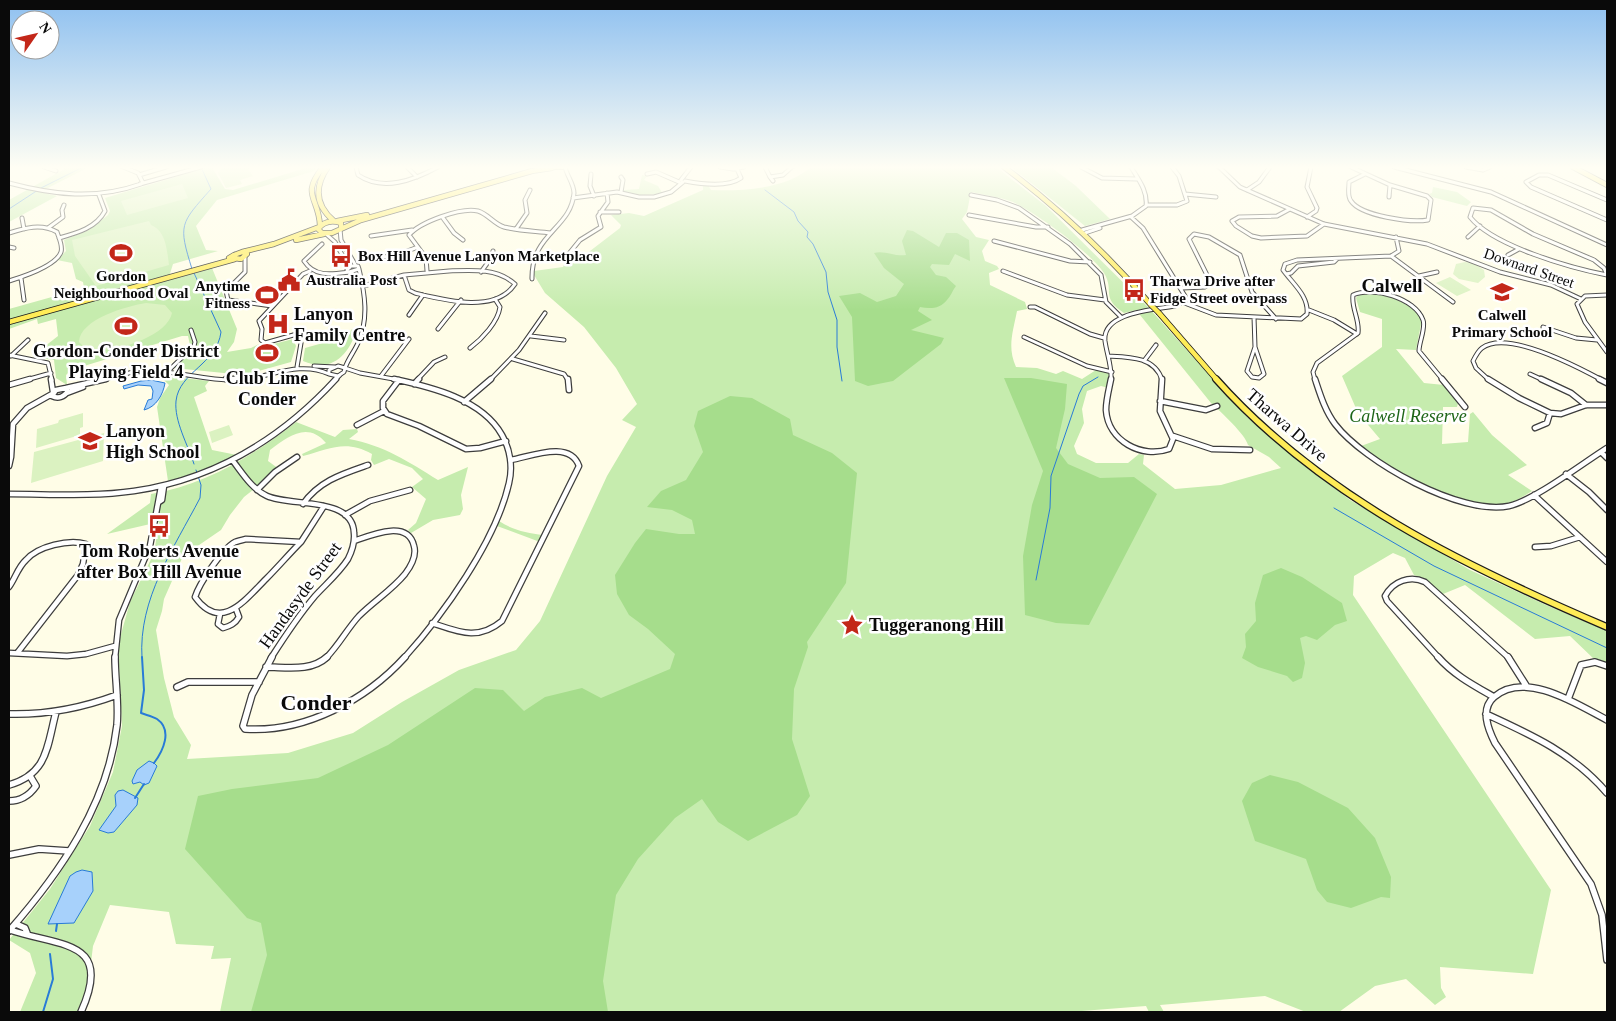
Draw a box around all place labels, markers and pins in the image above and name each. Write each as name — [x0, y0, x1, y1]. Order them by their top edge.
sports icon: Gordon Neighbourhood Oval — [108, 240, 134, 266]
bus stop icon: Box Hill Avenue Lanyon Marketplace — [328, 243, 354, 269]
place label: Box Hill Avenue Lanyon Marketplace — [358, 248, 600, 264]
public building icon: Australia Post — [276, 267, 302, 293]
place label: Gordon Neighbourhood Oval — [54, 268, 188, 301]
place label: Australia Post — [306, 272, 397, 288]
place label: Tharwa Drive after Fidge Street overpass — [1150, 273, 1287, 306]
bus stop icon: Tharwa Drive after Fidge Street overpass — [1121, 277, 1147, 303]
place label: Anytime Fitness — [195, 278, 250, 311]
school or university icon: Calwell Primary School — [1489, 279, 1515, 305]
sports icon: Anytime Fitness — [254, 282, 280, 308]
place label: Lanyon Family Centre — [294, 304, 405, 345]
place label: Calwell Primary School — [1452, 307, 1552, 340]
hospital icon: Lanyon Family Centre — [265, 311, 291, 337]
sports icon: Gordon-Conder District Playing Field 4 — [113, 313, 139, 339]
sports icon: Club Lime Conder — [254, 340, 280, 366]
place label: Gordon-Conder District Playing Field 4 — [33, 341, 219, 382]
place label: Club Lime Conder — [226, 368, 308, 409]
place label: Lanyon High School — [106, 421, 200, 462]
school or university icon: Lanyon High School — [77, 428, 103, 454]
bus stop icon: Tom Roberts Avenue after Box Hill Avenue — [146, 513, 172, 539]
place label: Tom Roberts Avenue after Box Hill Avenue — [77, 541, 241, 582]
place icon: Tuggeranong Hill — [839, 612, 865, 638]
place label: Tuggeranong Hill — [869, 615, 1004, 635]

